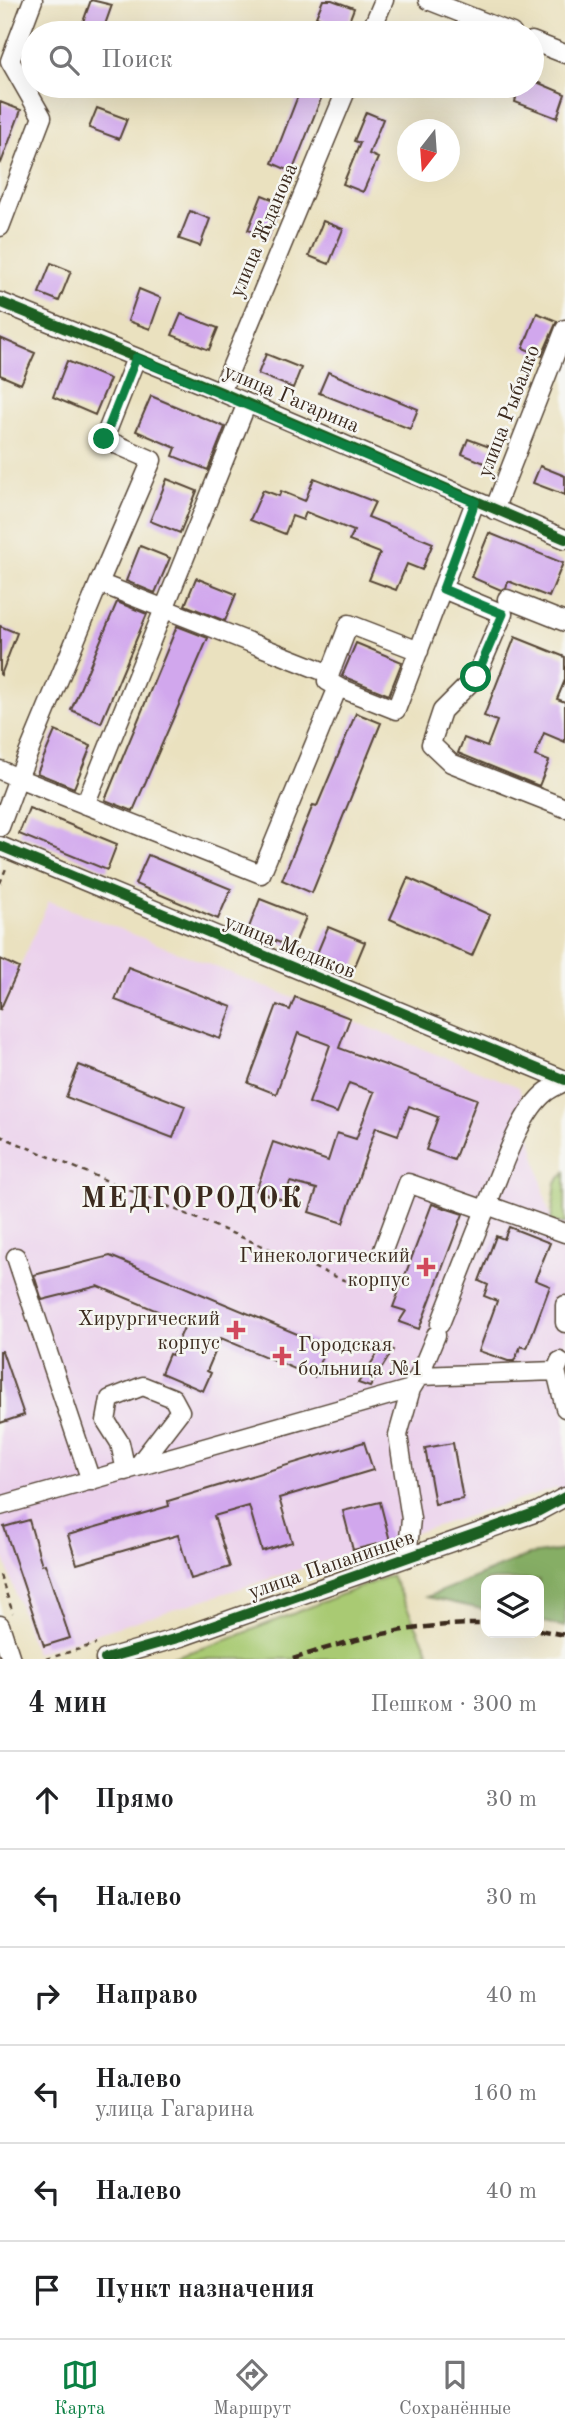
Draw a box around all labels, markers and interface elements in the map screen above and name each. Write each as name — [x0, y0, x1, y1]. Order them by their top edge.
search box — [21, 21, 544, 98]
icon: search — [45, 41, 83, 79]
text: Поиск — [101, 47, 173, 73]
north arrow — [397, 119, 460, 182]
street label: улица Жданова — [227, 160, 302, 301]
street label: улица Рыбалко — [474, 342, 544, 481]
street label: улица Гагарина — [220, 361, 362, 437]
route end — [88, 423, 119, 454]
route start — [460, 661, 491, 692]
street label: улица Медиков — [221, 912, 358, 983]
district label: МЕДГОРОДОК — [81, 1185, 303, 1214]
place label: Гинекологический корпус — [239, 1246, 410, 1291]
marker: Гинекологический корпус — [416, 1257, 436, 1277]
place label: Хирургический корпус — [78, 1309, 220, 1354]
marker: Хирургический корпус — [226, 1320, 246, 1340]
place label: Городская больница №1 — [298, 1335, 423, 1380]
marker: Городская больница №1 — [272, 1346, 292, 1366]
street label: улица Папанинцев — [246, 1527, 417, 1604]
map controls — [481, 1575, 544, 1638]
button: layers — [481, 1575, 544, 1638]
text: 4 мин — [28, 1689, 107, 1719]
text: Пешком · 300 m — [371, 1693, 537, 1716]
icon: ahead — [28, 1781, 66, 1819]
text: Прямо — [95, 1787, 174, 1813]
text: 30 m — [486, 1788, 537, 1811]
icon: left — [28, 1879, 66, 1917]
text: Налево — [95, 1885, 182, 1911]
text: 30 m — [486, 1886, 537, 1909]
icon: right — [28, 1977, 66, 2015]
text: Направо — [95, 1983, 198, 2009]
text: 40 m — [486, 1984, 537, 2007]
text: Налево — [95, 2067, 182, 2093]
icon: left — [28, 2075, 66, 2113]
text: 160 m — [472, 2082, 537, 2105]
text: улица Гагарина — [95, 2098, 254, 2121]
icon: left — [28, 2173, 66, 2211]
text: Налево — [95, 2179, 182, 2205]
text: 40 m — [486, 2180, 537, 2203]
icon: arrive — [28, 2271, 66, 2309]
text: Пункт назначения — [95, 2277, 314, 2303]
tab: Карта — [54, 2356, 105, 2421]
tab: Маршрут — [213, 2356, 291, 2421]
tab: Сохранённые — [399, 2356, 511, 2421]

